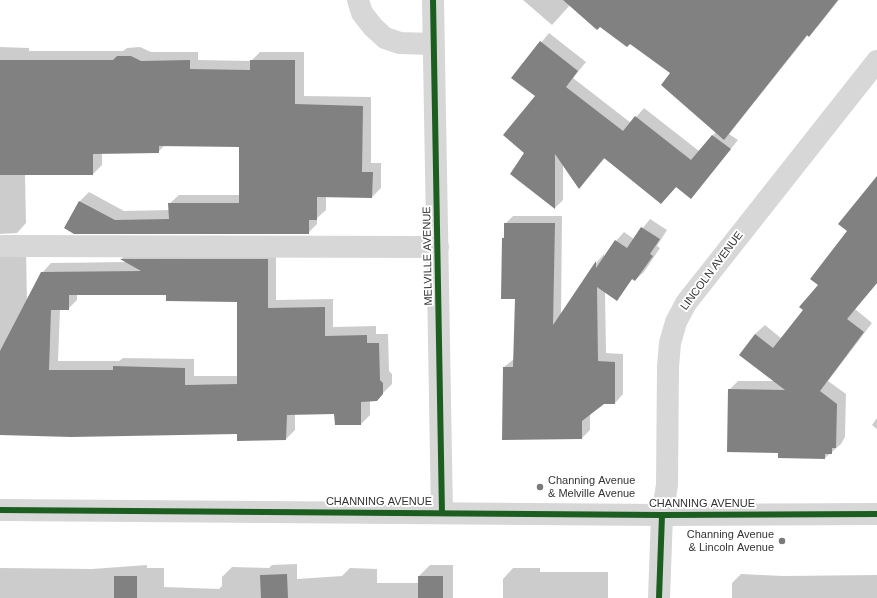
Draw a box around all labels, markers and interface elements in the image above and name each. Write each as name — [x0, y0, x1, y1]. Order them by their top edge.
street label: MELVILLE AVENUE — [421, 206, 435, 306]
street label: LINCOLN AVENUE — [678, 229, 746, 313]
place label: Channing Avenue & Melville Avenue — [548, 474, 635, 500]
marker: Channing Avenue & Melville Avenue — [535, 482, 545, 492]
street label: CHANNING AVENUE — [326, 495, 432, 509]
street label: CHANNING AVENUE — [649, 497, 755, 511]
place label: Channing Avenue & Lincoln Avenue — [687, 528, 774, 554]
marker: Channing Avenue & Lincoln Avenue — [777, 536, 787, 546]

